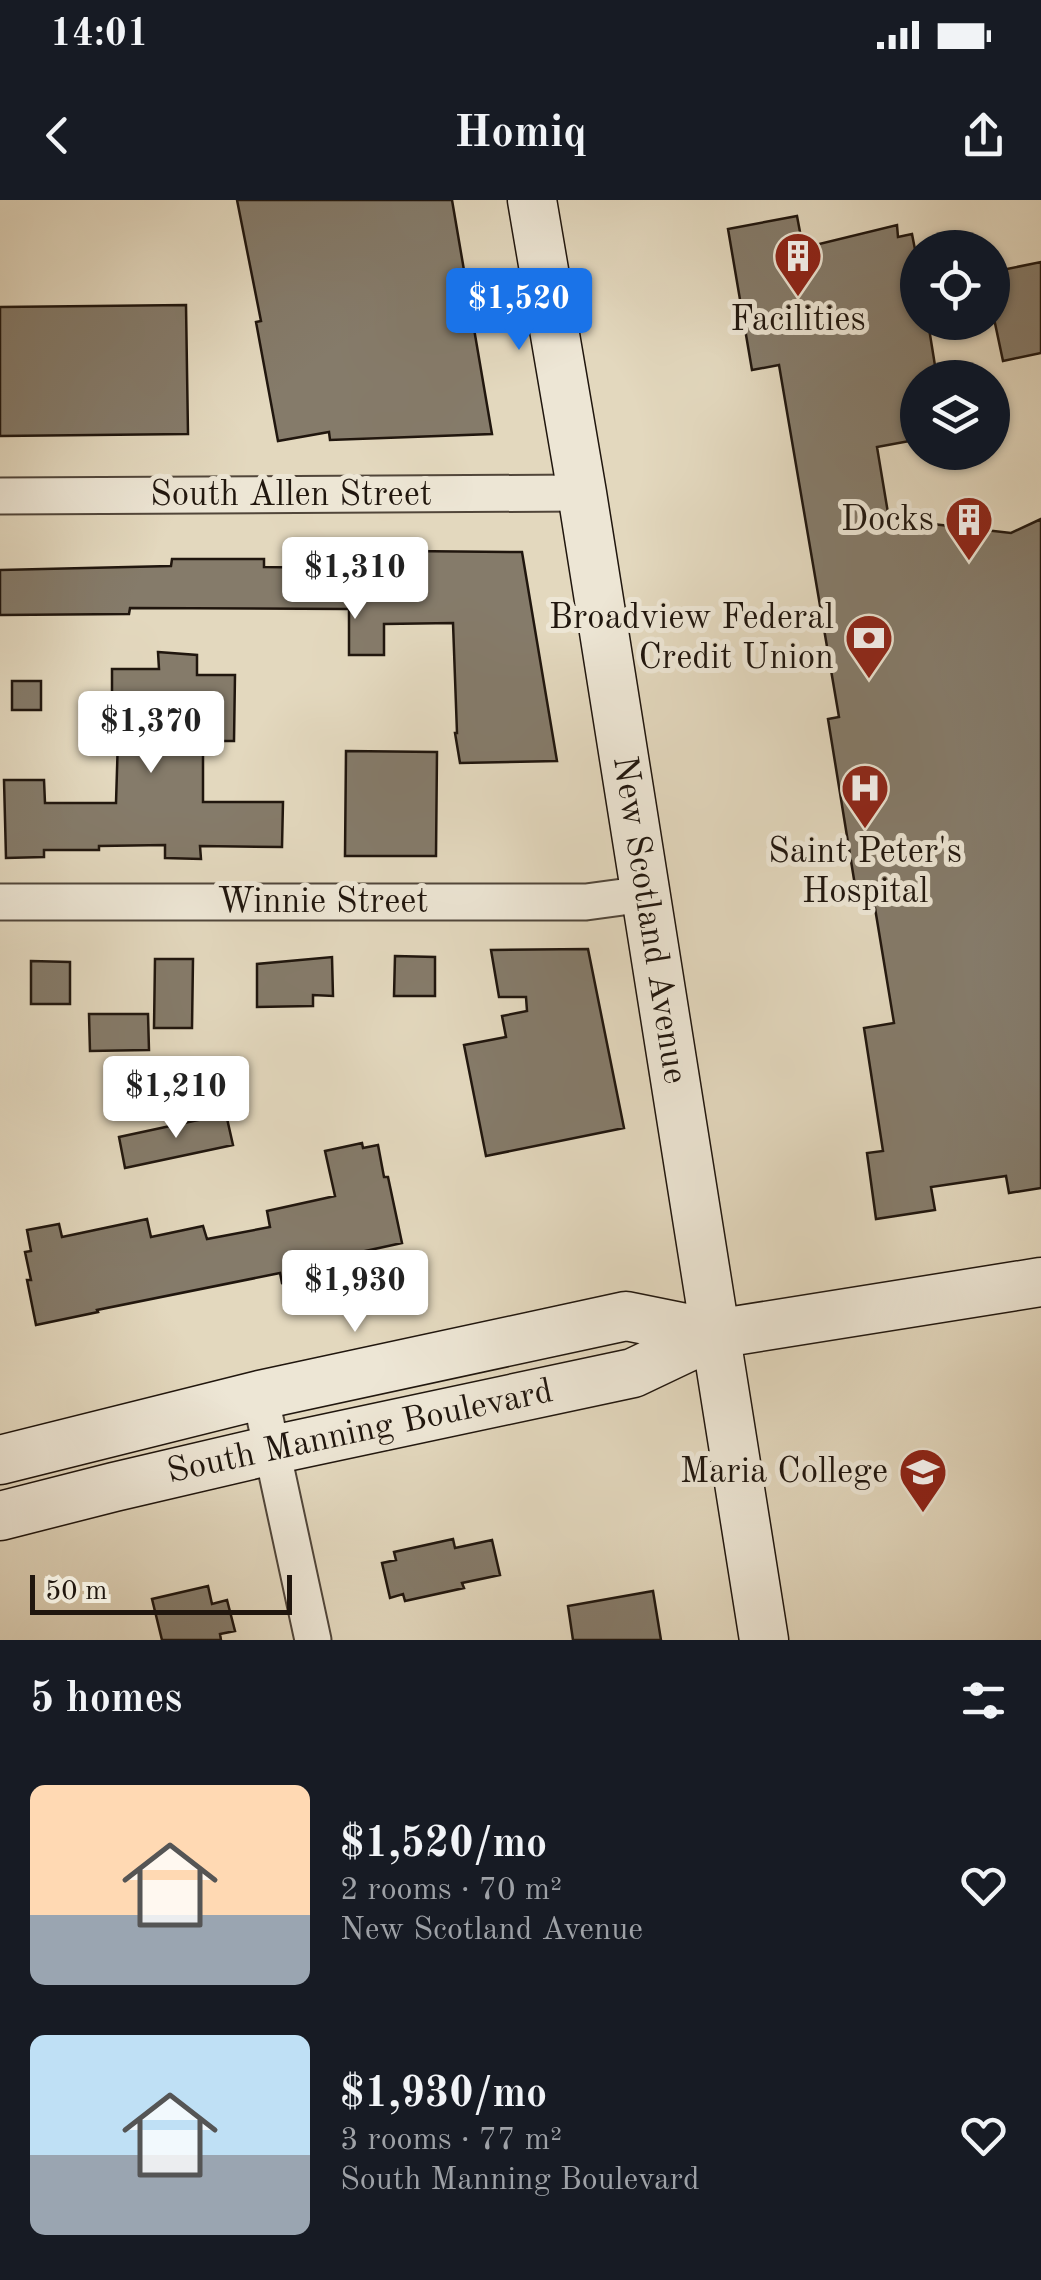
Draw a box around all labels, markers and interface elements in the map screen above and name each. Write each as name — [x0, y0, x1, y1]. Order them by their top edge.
text: 14:01 — [50, 16, 149, 54]
icon: back — [30, 108, 85, 163]
icon: share — [956, 108, 1011, 163]
text: Homiq — [454, 112, 587, 157]
building icon: Facilities — [772, 230, 824, 298]
map controls — [900, 230, 1010, 470]
button: locate — [900, 230, 1010, 340]
pin: $1,520 — [438, 268, 600, 353]
text: $1,520 — [468, 284, 570, 316]
place label: Facilities — [730, 303, 866, 338]
button: layers — [900, 360, 1010, 470]
street label: South Allen Street — [150, 478, 432, 513]
building icon: Docks — [943, 494, 995, 562]
place label: Docks — [841, 503, 934, 538]
pin: $1,310 — [274, 537, 436, 622]
text: $1,310 — [304, 553, 406, 585]
place label: Broadview Federal Credit Union — [549, 601, 834, 676]
bank icon: Broadview Federal Credit Union — [843, 612, 895, 680]
pin: $1,370 — [70, 691, 232, 776]
text: $1,370 — [100, 707, 202, 739]
street label: New Scotland Avenue — [606, 754, 692, 1086]
hospital icon: Saint Peter's Hospital — [839, 762, 891, 830]
place label: Saint Peter's Hospital — [768, 835, 962, 910]
street label: Winnie Street — [217, 885, 429, 920]
pin: $1,210 — [95, 1056, 257, 1141]
text: $1,210 — [125, 1072, 227, 1104]
pin: $1,930 — [274, 1250, 436, 1335]
text: $1,930 — [304, 1266, 406, 1298]
street label: South Manning Boulevard — [164, 1374, 556, 1490]
school or university icon: Maria College — [897, 1446, 949, 1514]
place label: Maria College — [680, 1455, 888, 1490]
scale bar — [30, 1570, 292, 1614]
text: 50 m — [45, 1578, 108, 1606]
icon: filters — [956, 1673, 1011, 1728]
text: 5 homes — [30, 1679, 182, 1721]
text: $1,520/mo — [340, 1824, 547, 1866]
icon: home — [110, 1825, 230, 1945]
icon: heart — [956, 1858, 1011, 1913]
text: 2 rooms · 70 m² — [340, 1875, 562, 1907]
text: New Scotland Avenue — [340, 1915, 643, 1947]
text: $1,930/mo — [340, 2074, 547, 2116]
icon: home — [110, 2075, 230, 2195]
icon: heart — [956, 2108, 1011, 2163]
text: 3 rooms · 77 m² — [340, 2125, 562, 2157]
text: South Manning Boulevard — [340, 2165, 700, 2197]

